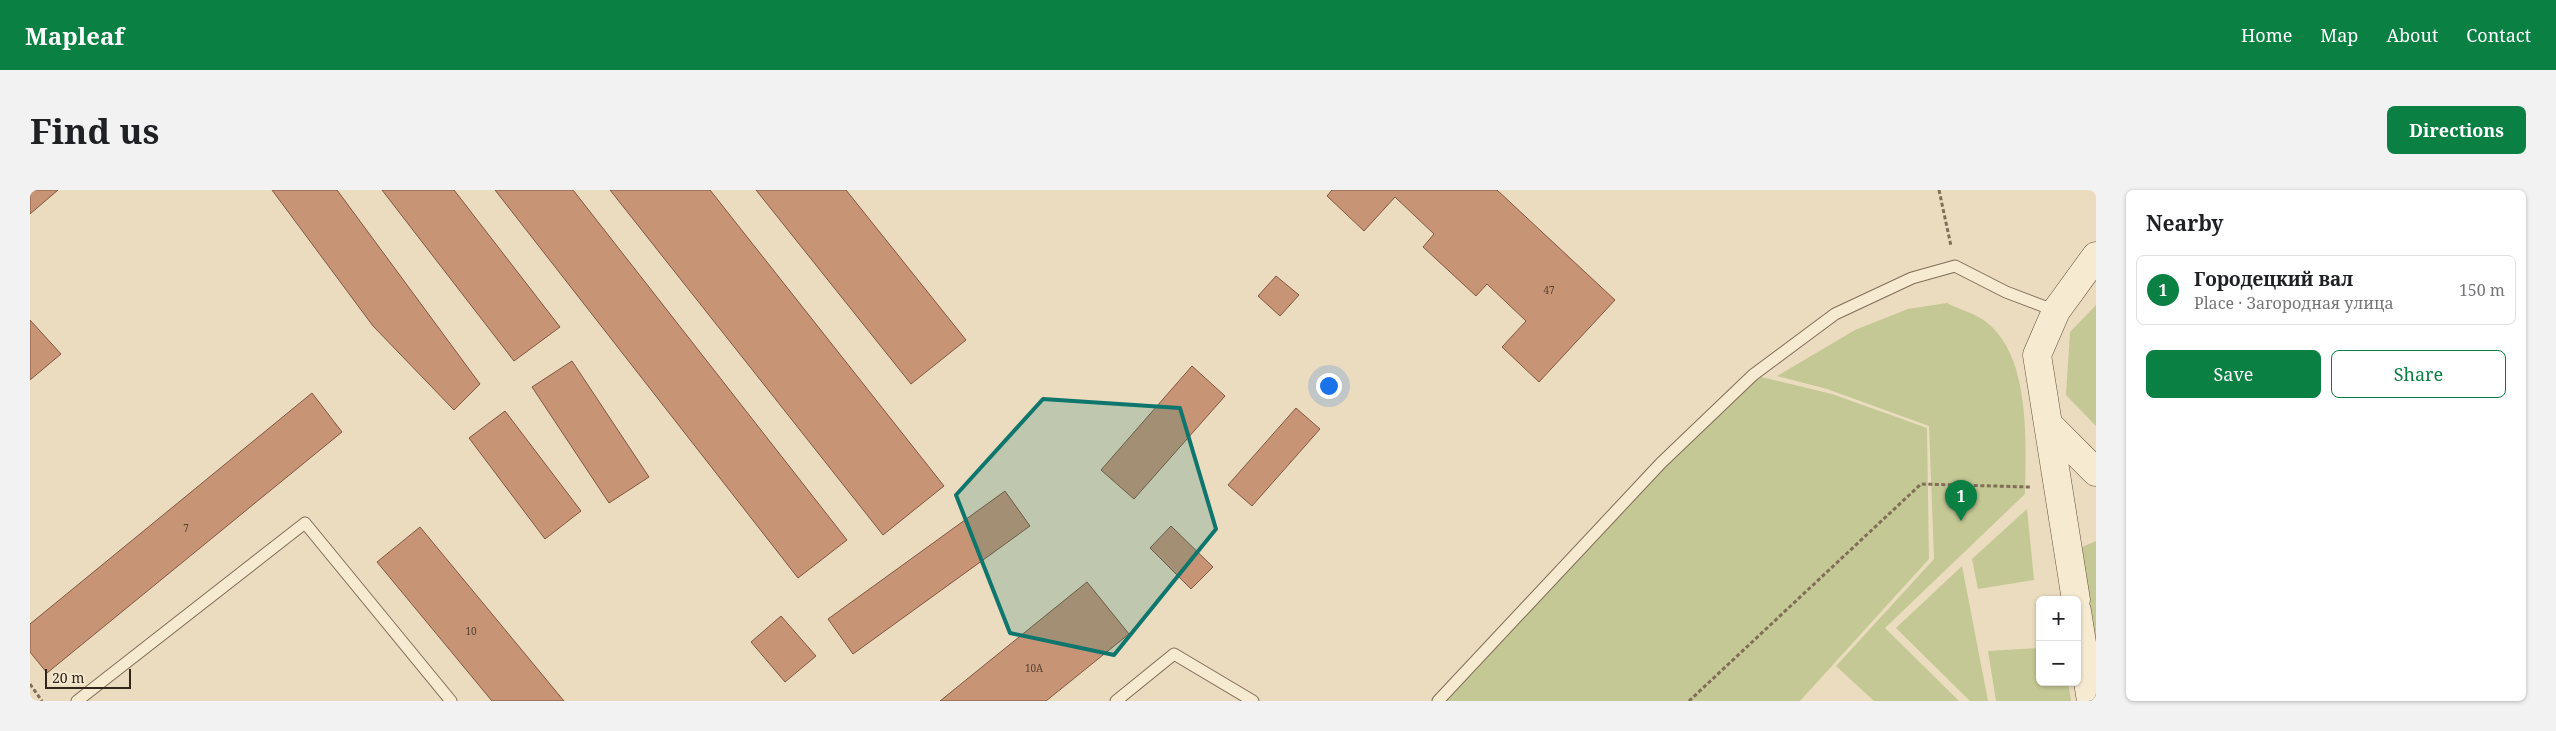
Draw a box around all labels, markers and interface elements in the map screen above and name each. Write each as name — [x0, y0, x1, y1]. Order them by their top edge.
text: Mapleaf — [25, 19, 124, 52]
text: Home — [2241, 23, 2292, 47]
text: Map — [2320, 23, 2358, 47]
text: About — [2386, 23, 2438, 47]
text: Contact — [2466, 23, 2531, 47]
button: Directions — [2387, 106, 2526, 154]
text: Find us — [30, 107, 159, 154]
text: Nearby — [2146, 209, 2224, 237]
text: Городецкий вал — [2194, 266, 2353, 292]
text: 1 — [2158, 279, 2168, 301]
text: 150 m — [2459, 279, 2505, 301]
house number: 47 — [1543, 283, 1555, 297]
text: Place · Загородная улица — [2194, 292, 2394, 314]
button: Save — [2146, 350, 2321, 398]
button: Share — [2331, 350, 2506, 398]
your location — [1316, 373, 1342, 399]
pin: 1 — [1945, 480, 1977, 521]
house number: 7 — [183, 521, 189, 535]
map controls — [2036, 596, 2081, 686]
button: + — [2036, 596, 2081, 641]
house number: 10 — [465, 624, 477, 638]
button: − — [2036, 641, 2081, 686]
house number: 10А — [1025, 661, 1044, 675]
scale bar — [45, 666, 131, 689]
text: 20 m — [52, 668, 85, 687]

